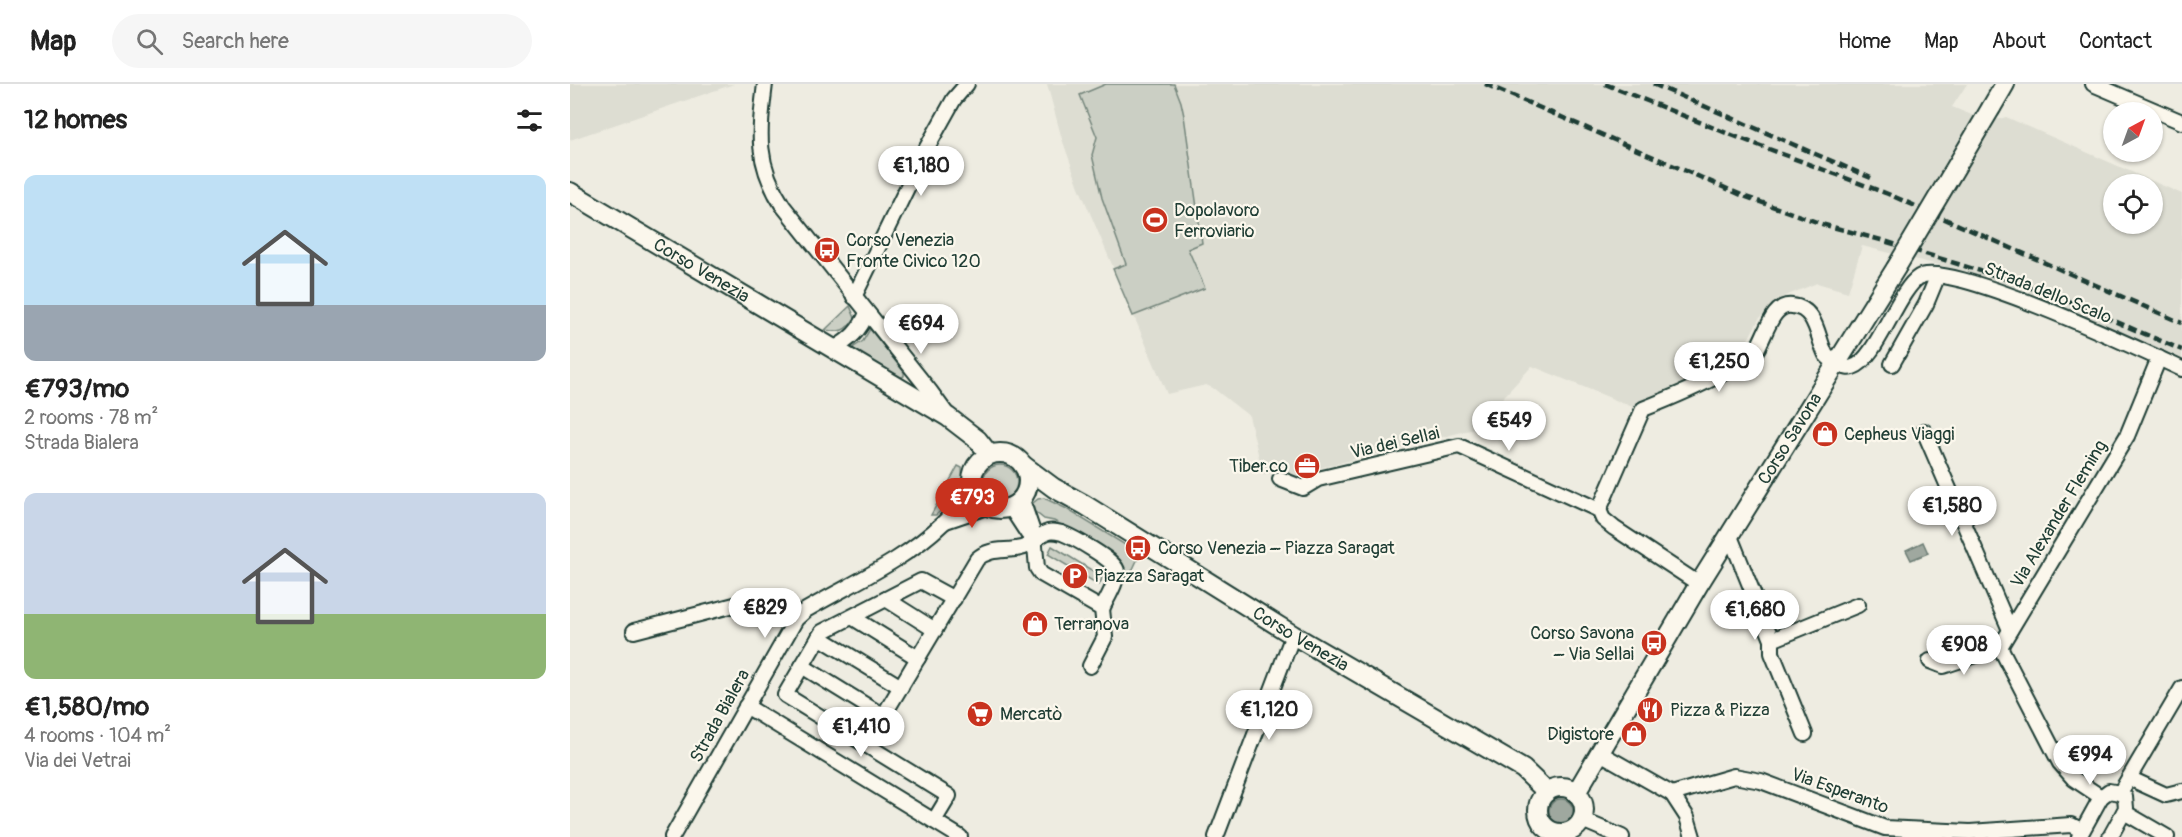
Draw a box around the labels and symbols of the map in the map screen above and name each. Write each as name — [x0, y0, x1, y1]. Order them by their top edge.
north arrow — [2103, 102, 2163, 162]
pin: €1,180 — [872, 146, 970, 197]
place label: Dopolavoro Ferroviario — [1174, 199, 1260, 243]
sports icon: Dopolavoro Ferroviario — [1140, 205, 1170, 235]
place label: Corso Venezia Fronte Civico 120 — [846, 229, 981, 273]
street label: Corso Venezia — [649, 233, 754, 308]
bus stop icon: Corso Venezia Fronte Civico 120 — [812, 235, 842, 265]
street label: Strada dello Scalo — [1981, 257, 2115, 329]
pin: €694 — [885, 304, 957, 355]
pin: €1,250 — [1670, 342, 1768, 393]
street label: Corso Savona — [1752, 388, 1827, 489]
pin: €549 — [1473, 401, 1545, 452]
shop icon: Cepheus Viaggi — [1810, 419, 1840, 449]
street label: Via dei Sellai — [1348, 422, 1442, 464]
place label: Cepheus Viaggi — [1844, 423, 1954, 446]
street label: Via Alexander Fleming — [2006, 436, 2112, 592]
office icon: Tiber.co — [1292, 451, 1322, 481]
place label: Tiber.co — [1229, 455, 1288, 478]
pin: €793 — [936, 478, 1008, 529]
pin: €1,580 — [1903, 486, 2001, 537]
bus stop icon: Corso Venezia – Piazza Saragat — [1123, 533, 1153, 563]
place label: Corso Venezia – Piazza Saragat — [1158, 537, 1396, 560]
parking icon: Piazza Saragat — [1060, 561, 1090, 591]
place label: Piazza Saragat — [1094, 565, 1205, 588]
pin: €829 — [729, 588, 801, 639]
pin: €1,680 — [1706, 590, 1804, 641]
street label: Corso Venezia — [1248, 601, 1353, 677]
shop icon: Terranova — [1020, 609, 1050, 639]
place label: Terranova — [1054, 613, 1129, 636]
place label: Corso Savona – Via Sellai — [1530, 622, 1634, 666]
pin: €908 — [1928, 625, 2000, 676]
bus stop icon: Corso Savona – Via Sellai — [1639, 628, 1669, 658]
street label: Strada Bialera — [685, 665, 755, 767]
pin: €1,120 — [1220, 690, 1318, 741]
restaurant icon: Pizza & Pizza — [1635, 695, 1665, 725]
supermarket icon: Mercatò — [965, 699, 995, 729]
place label: Pizza & Pizza — [1670, 699, 1770, 722]
place label: Mercatò — [1000, 703, 1062, 726]
pin: €1,410 — [812, 707, 910, 758]
shop icon: Digistore — [1619, 719, 1649, 749]
place label: Digistore — [1547, 723, 1614, 746]
pin: €994 — [2054, 735, 2126, 786]
street label: Via Esperanto — [1788, 763, 1892, 819]

